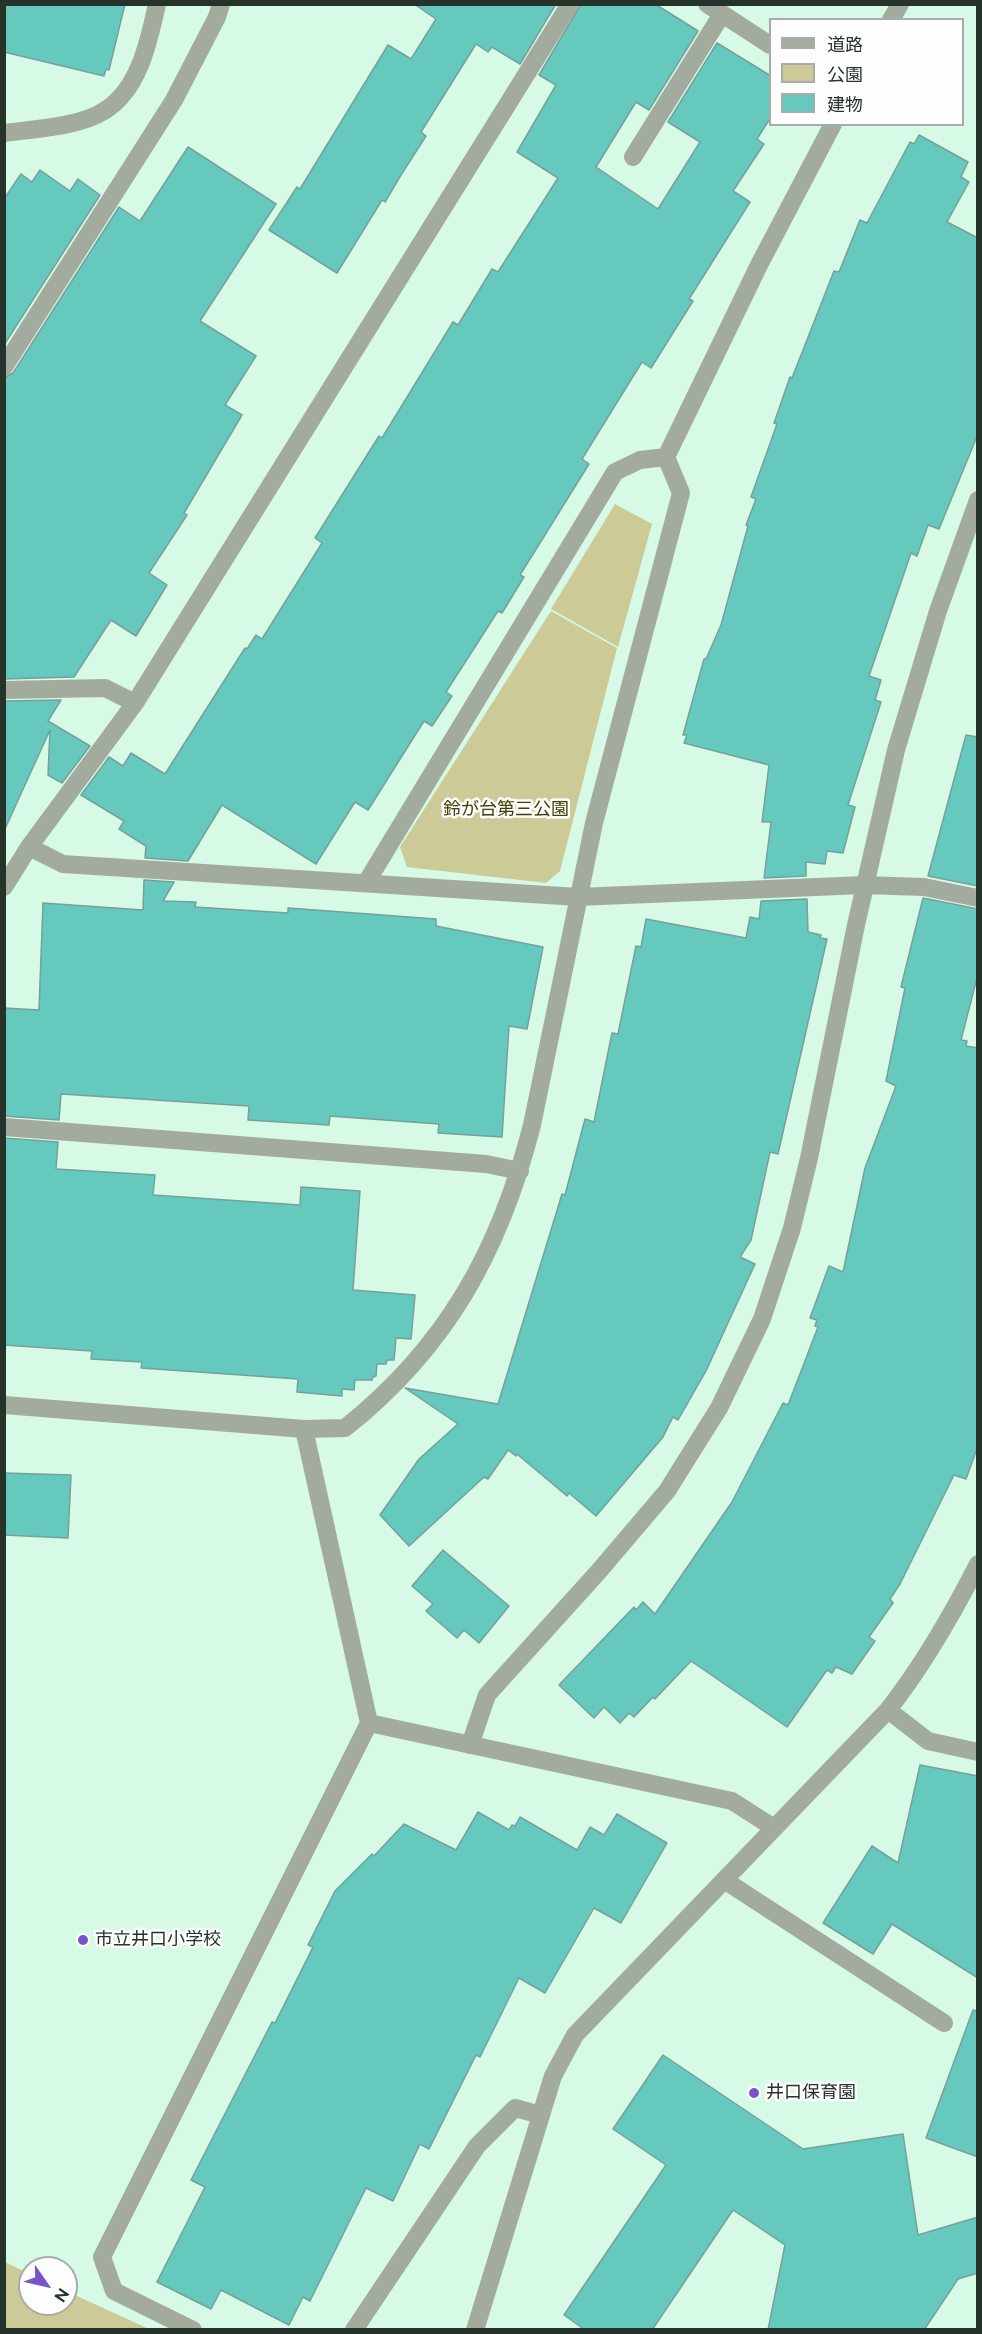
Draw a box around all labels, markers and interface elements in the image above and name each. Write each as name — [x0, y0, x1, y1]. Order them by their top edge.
legend — [769, 18, 964, 126]
text: 道路 — [827, 34, 863, 55]
text: 公園 — [827, 64, 863, 85]
text: 建物 — [827, 94, 863, 115]
park label: 鈴が台第三公園 — [443, 799, 569, 821]
place label: 市立井口小学校 — [95, 1929, 221, 1951]
marker: 市立井口小学校 — [76, 1933, 90, 1947]
place label: 井口保育園 — [766, 2082, 856, 2104]
marker: 井口保育園 — [747, 2086, 761, 2100]
north arrow — [18, 2256, 78, 2316]
text: N — [50, 2285, 73, 2306]

